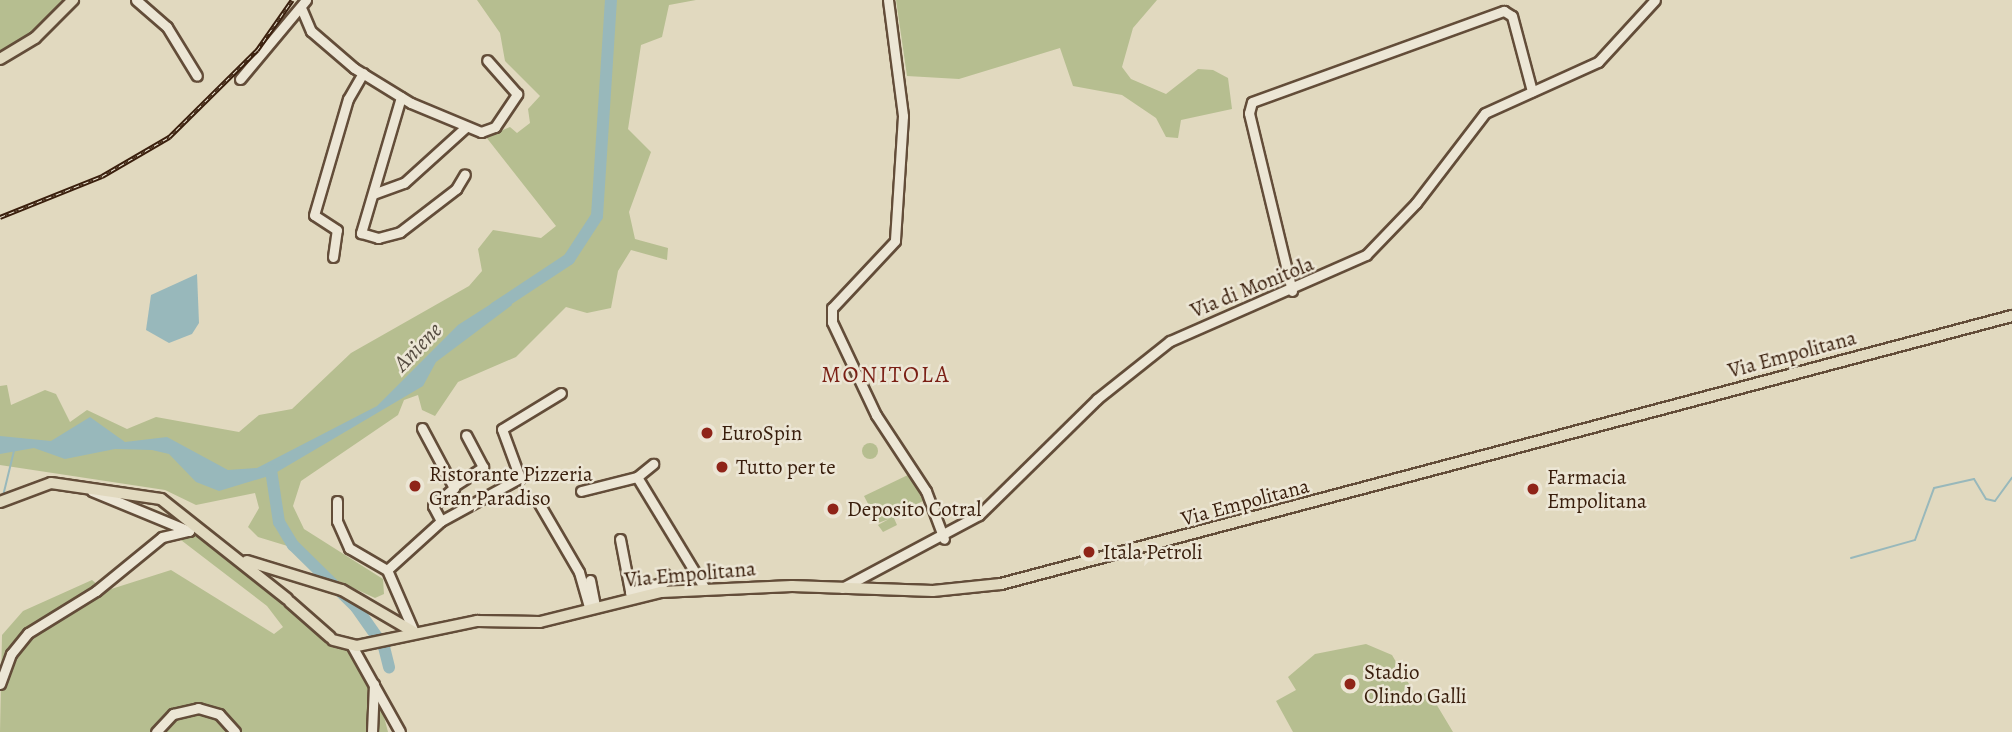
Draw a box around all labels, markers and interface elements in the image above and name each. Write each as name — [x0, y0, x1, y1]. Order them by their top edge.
street label: Via di Monitola — [1187, 251, 1317, 323]
water label: Aniene — [388, 317, 448, 377]
street label: Via Empolitana — [1725, 325, 1859, 383]
district label: MONITOLA — [822, 361, 950, 389]
place label: EuroSpin — [721, 420, 802, 446]
marker: EuroSpin — [699, 425, 715, 441]
place label: Tutto per te — [736, 454, 836, 480]
marker: Tutto per te — [714, 459, 730, 475]
place label: Ristorante Pizzeria Gran Paradiso — [429, 461, 593, 511]
place label: Farmacia Empolitana — [1547, 464, 1647, 514]
street label: Via Empolitana — [1178, 473, 1312, 531]
marker: Ristorante Pizzeria Gran Paradiso — [407, 478, 423, 494]
marker: Farmacia Empolitana — [1525, 481, 1541, 497]
place label: Deposito Cotral — [847, 496, 981, 522]
marker: Deposito Cotral — [825, 501, 841, 517]
place label: Itala Petroli — [1103, 539, 1203, 565]
marker: Itala Petroli — [1081, 544, 1097, 560]
street label: Via Empolitana — [623, 556, 757, 592]
place label: Stadio Olindo Galli — [1364, 659, 1467, 709]
marker: Stadio Olindo Galli — [1342, 676, 1358, 692]

